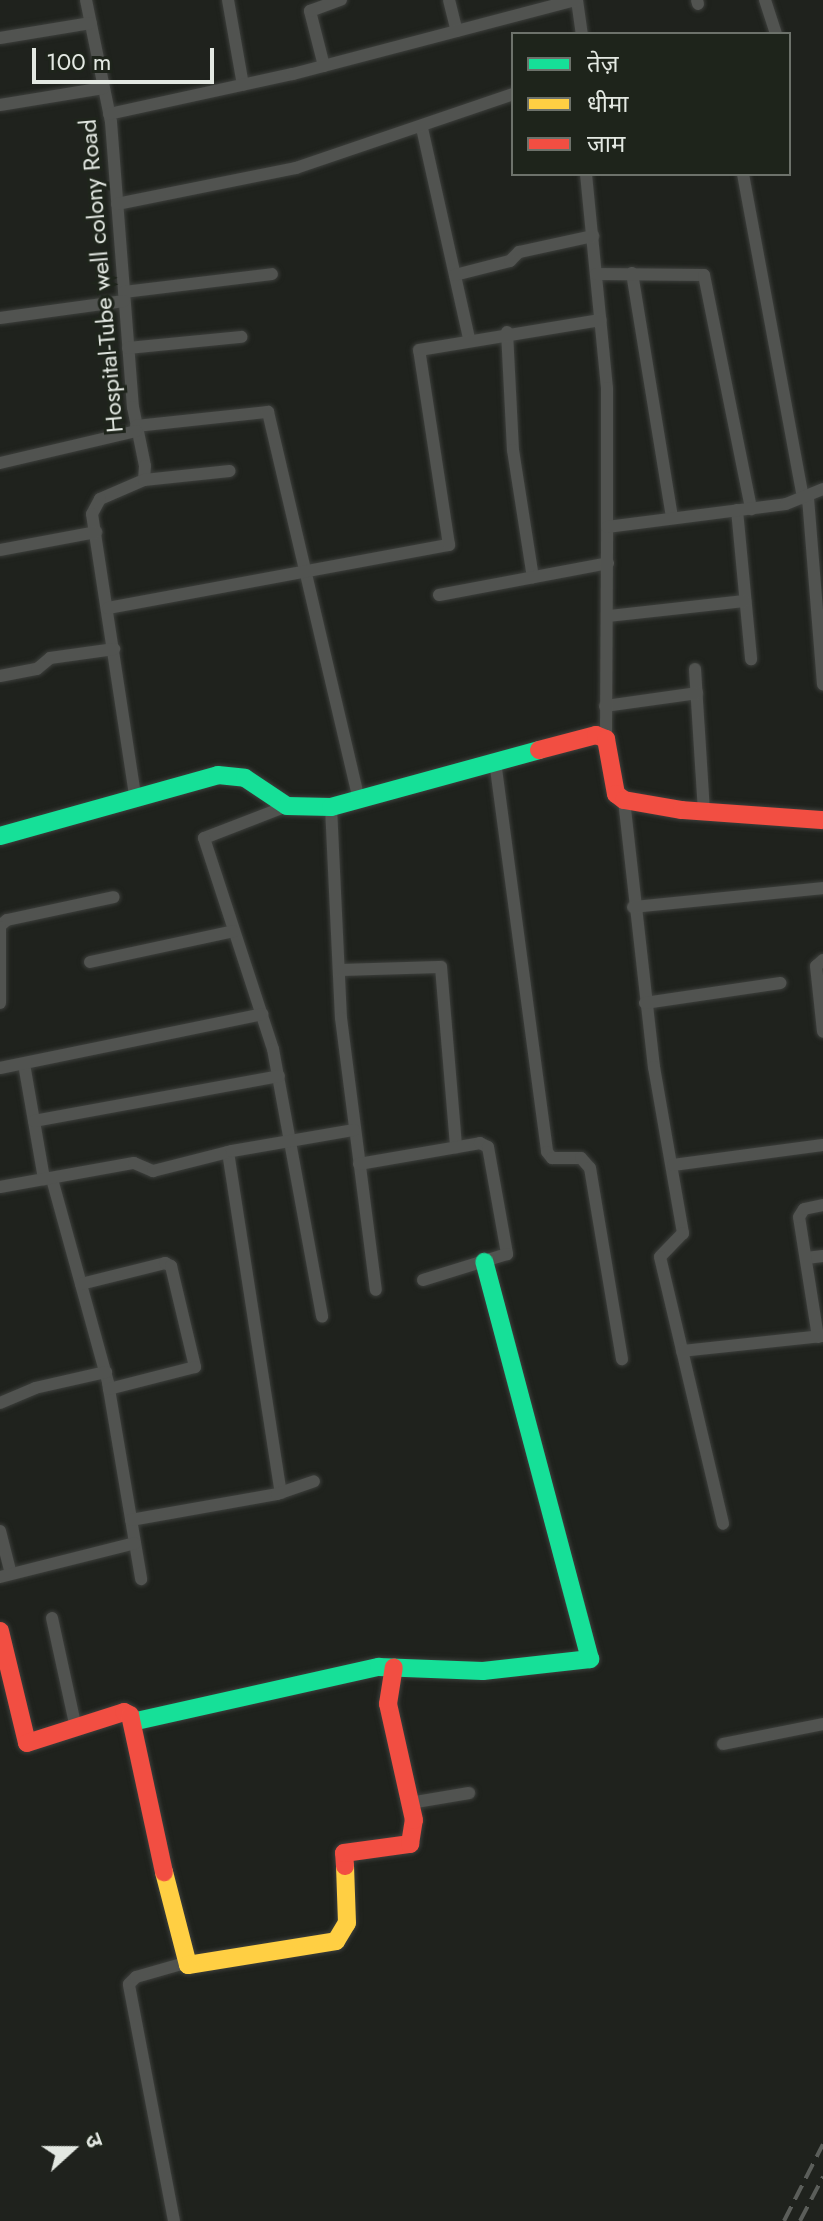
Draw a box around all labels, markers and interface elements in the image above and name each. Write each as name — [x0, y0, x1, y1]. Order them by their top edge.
scale bar — [36, 32, 218, 82]
legend — [511, 32, 791, 176]
text: 100 m — [46, 44, 112, 79]
text: तेज़ — [587, 46, 619, 81]
text: धीमा — [587, 86, 629, 121]
street label: Hospital-Tube well colony Road — [73, 118, 129, 434]
text: जाम — [587, 126, 625, 161]
north arrow — [32, 2109, 112, 2189]
text: उ — [77, 2129, 112, 2152]

